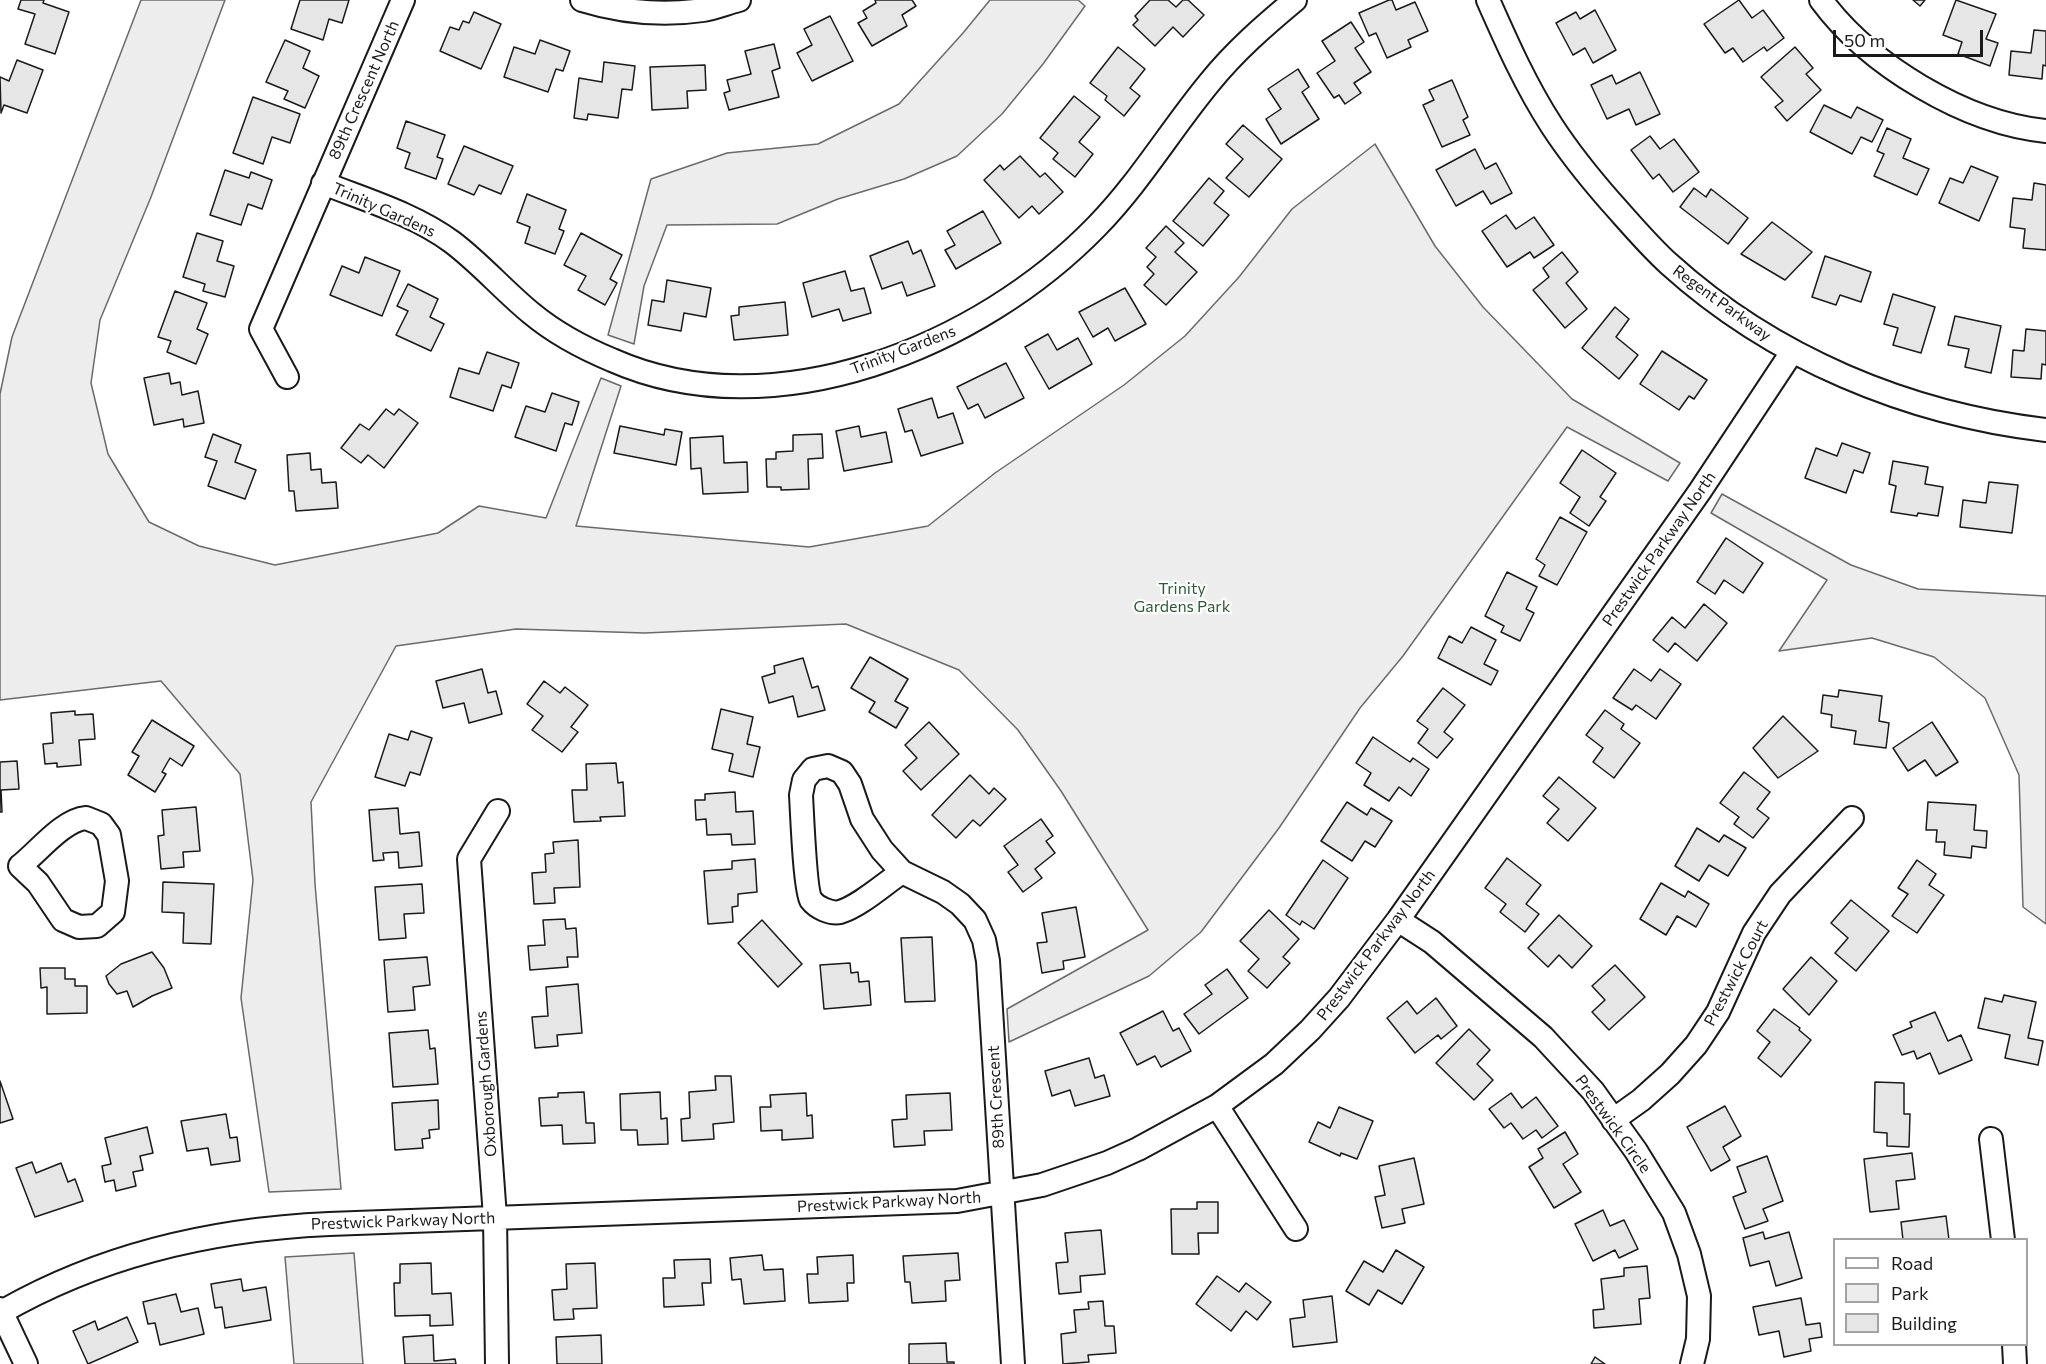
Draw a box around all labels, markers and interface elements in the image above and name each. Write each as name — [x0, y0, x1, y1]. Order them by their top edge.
street label: 89th Crescent North — [325, 18, 403, 162]
scale bar — [1836, 18, 1986, 56]
text: 50 m — [1844, 29, 1885, 51]
street label: Trinity Gardens — [329, 179, 439, 241]
street label: Regent Parkway — [1669, 261, 1775, 345]
street label: Trinity Gardens — [848, 321, 958, 379]
street label: Prestwick Parkway North — [1598, 468, 1720, 630]
park label: Trinity Gardens Park — [1134, 579, 1230, 617]
street label: Prestwick Parkway North — [1313, 866, 1439, 1024]
street label: Prestwick Court — [1700, 917, 1772, 1029]
street label: Oxborough Gardens — [471, 1010, 501, 1158]
street label: 89th Crescent — [984, 1045, 1008, 1149]
street label: Prestwick Circle — [1571, 1071, 1655, 1177]
street label: Prestwick Parkway North — [796, 1188, 982, 1216]
street label: Prestwick Parkway North — [311, 1208, 495, 1234]
legend — [1833, 1238, 2028, 1346]
text: Road — [1891, 1252, 1933, 1274]
text: Park — [1891, 1282, 1929, 1304]
text: Building — [1891, 1312, 1957, 1334]

